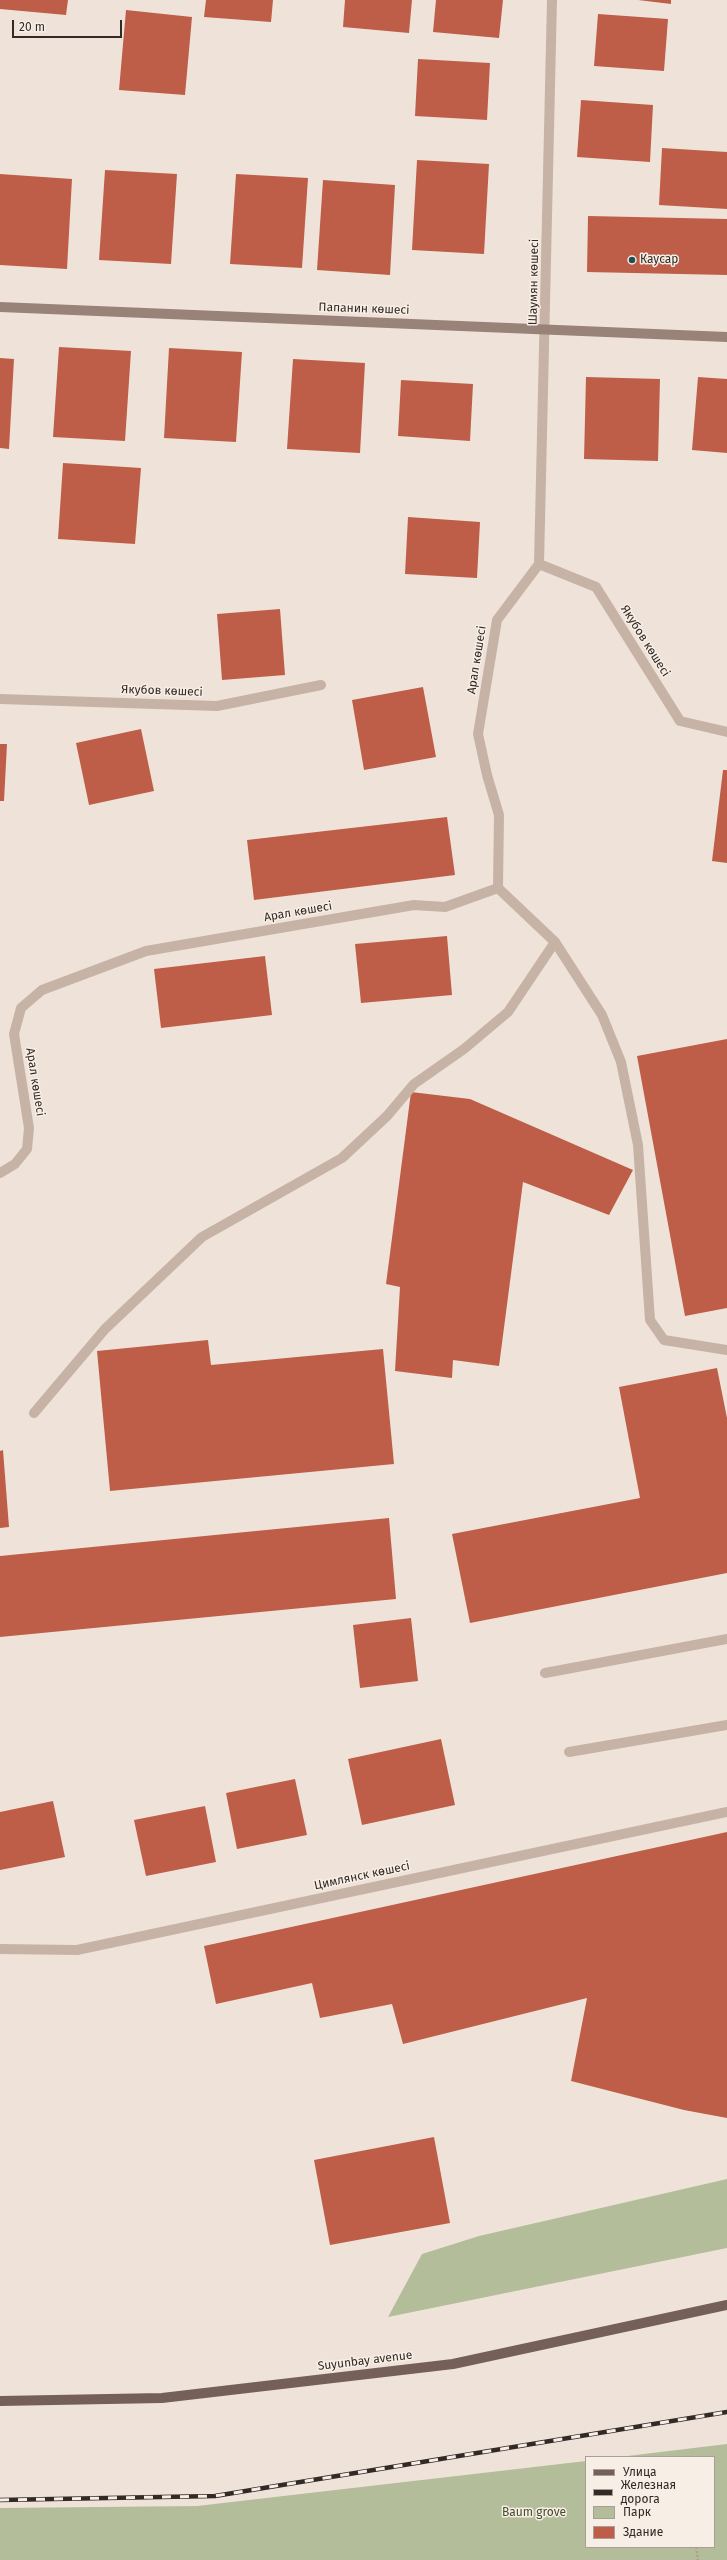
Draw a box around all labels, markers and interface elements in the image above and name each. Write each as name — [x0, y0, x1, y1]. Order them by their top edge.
scale bar — [14, 12, 124, 38]
text: 20 m — [19, 20, 45, 34]
street label: Шаумян көшесі — [526, 239, 542, 325]
place label: Каусар — [640, 253, 678, 267]
marker: Каусар — [627, 255, 637, 265]
street label: Папанин көшесі — [318, 300, 410, 318]
street label: Якубов көшесі — [617, 603, 673, 679]
street label: Арал көшесі — [465, 625, 489, 695]
street label: Якубов көшесі — [121, 682, 203, 700]
street label: Арал көшесі — [263, 899, 333, 925]
street label: Арал көшесі — [23, 1047, 47, 1117]
street label: Цимлянск көшесі — [313, 1859, 411, 1893]
street label: Suyunbay avenue — [317, 2348, 413, 2374]
legend — [585, 2456, 715, 2548]
text: Улица — [623, 2465, 657, 2479]
text: Железная дорога — [621, 2478, 676, 2506]
text: Парк — [623, 2505, 651, 2519]
park label: Baum grove — [502, 2506, 566, 2520]
text: Здание — [623, 2525, 663, 2539]

